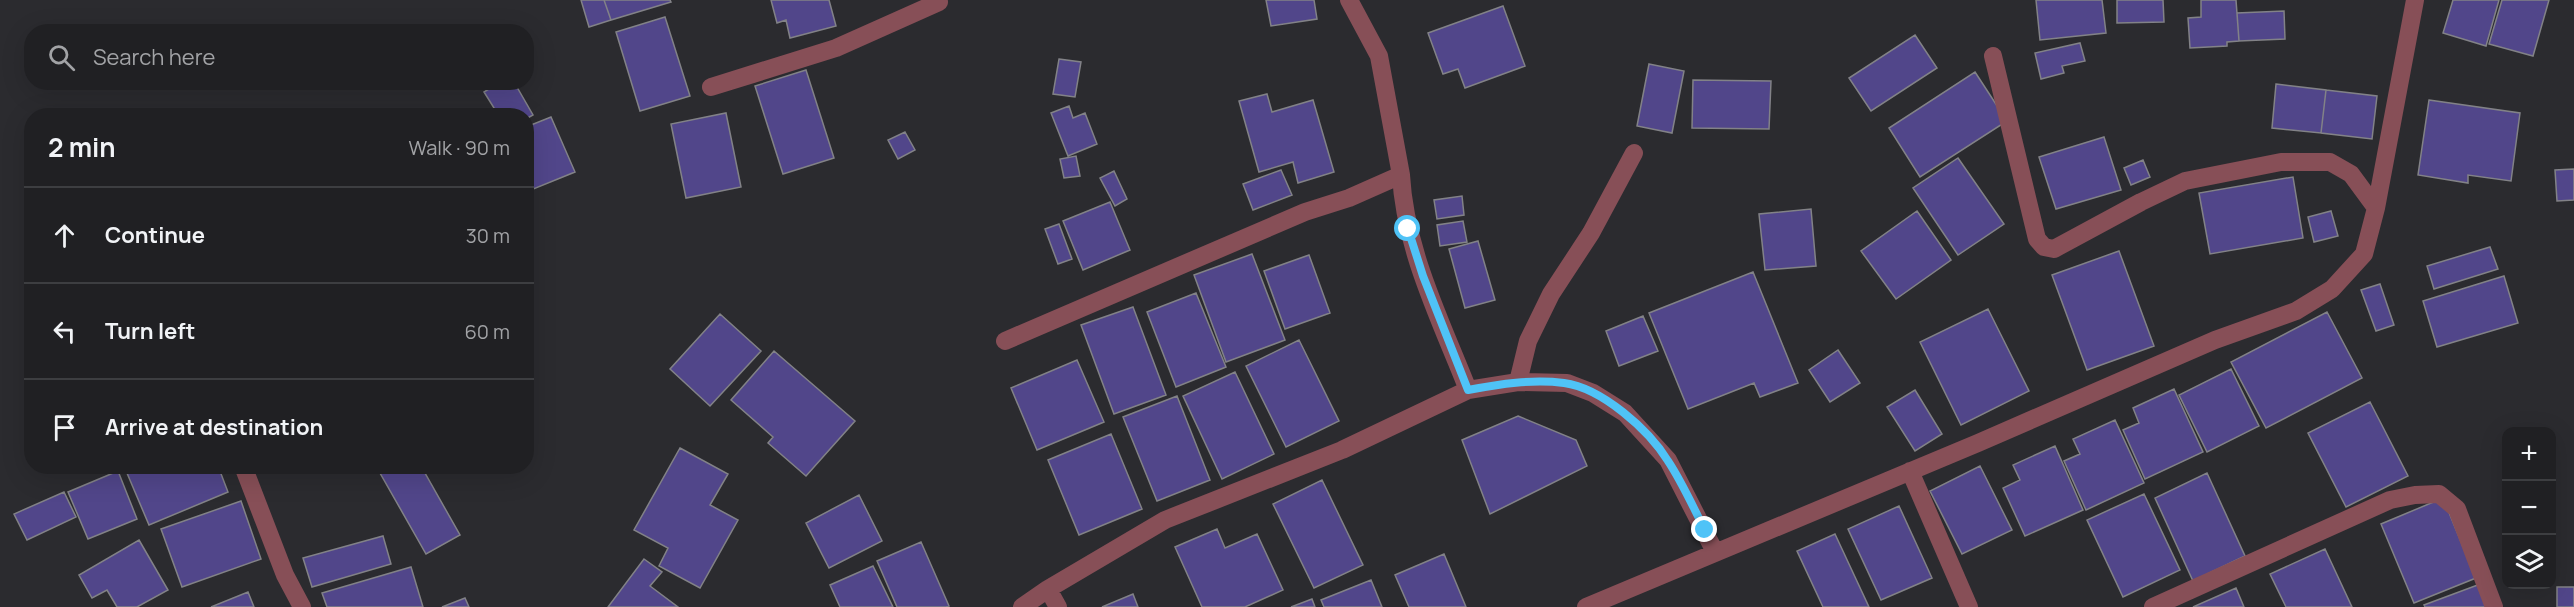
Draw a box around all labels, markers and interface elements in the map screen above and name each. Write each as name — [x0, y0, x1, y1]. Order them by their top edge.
search box — [24, 24, 534, 90]
icon: search — [45, 41, 78, 74]
text: Search here — [93, 42, 215, 72]
text: 2 min — [48, 129, 116, 165]
text: Walk · 90 m — [408, 134, 510, 161]
route start — [1394, 215, 1420, 241]
icon: ahead — [48, 219, 81, 252]
text: Continue — [105, 220, 205, 250]
text: 30 m — [466, 222, 510, 249]
icon: left — [48, 315, 81, 348]
text: Turn left — [105, 316, 195, 346]
text: 60 m — [464, 318, 510, 345]
icon: arrive — [48, 411, 81, 444]
text: Arrive at destination — [105, 412, 323, 442]
map controls — [2502, 427, 2556, 589]
button: + — [2502, 427, 2556, 481]
button: − — [2502, 481, 2556, 535]
route end — [1691, 516, 1717, 542]
button: layers — [2502, 535, 2556, 589]

